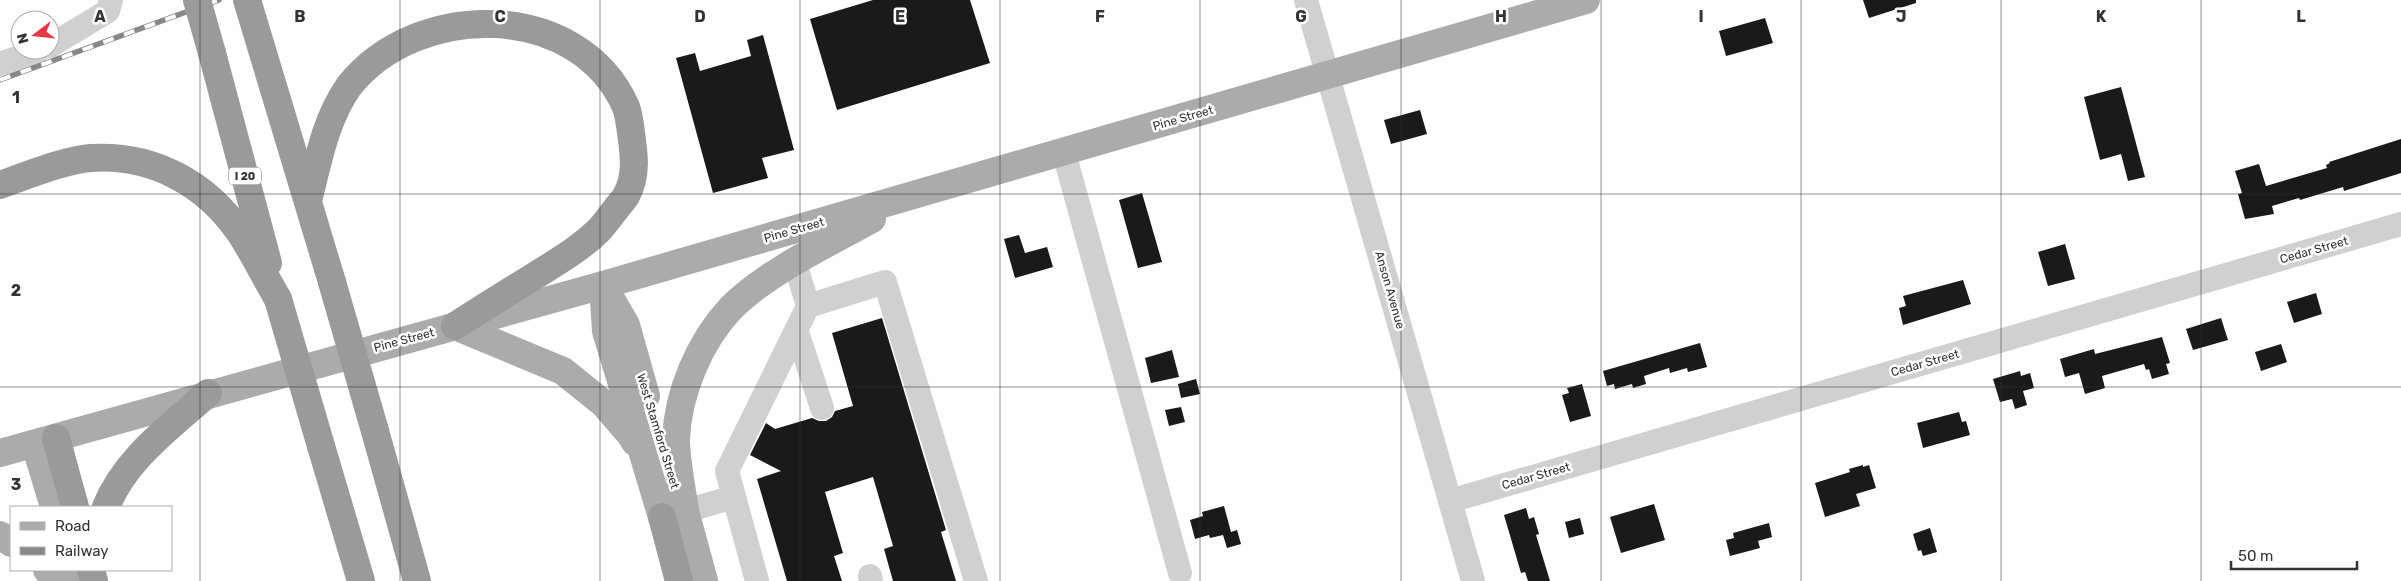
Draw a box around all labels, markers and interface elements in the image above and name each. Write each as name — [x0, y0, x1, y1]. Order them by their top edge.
text: A — [94, 7, 106, 26]
text: B — [294, 7, 306, 26]
text: C — [494, 7, 506, 26]
text: D — [694, 7, 706, 26]
text: E — [895, 7, 905, 26]
text: F — [1095, 7, 1105, 26]
text: G — [1295, 7, 1307, 26]
text: H — [1495, 7, 1507, 26]
text: I — [1698, 7, 1704, 26]
text: J — [1896, 7, 1906, 26]
text: K — [2096, 7, 2107, 26]
text: L — [2296, 7, 2306, 26]
north arrow — [10, 10, 60, 60]
text: N — [13, 31, 33, 46]
text: 1 — [12, 88, 20, 107]
street label: Pine Street — [1151, 103, 1215, 133]
road number: I 20 — [229, 168, 261, 185]
street label: Pine Street — [762, 215, 826, 245]
street label: Cedar Street — [2278, 233, 2350, 266]
street label: Anson Avenue — [1372, 249, 1408, 331]
text: 2 — [11, 281, 21, 300]
street label: Pine Street — [372, 325, 436, 355]
street label: Cedar Street — [1889, 346, 1961, 379]
street label: West Stamford Street — [634, 372, 682, 491]
street label: Cedar Street — [1500, 459, 1572, 492]
text: 3 — [11, 475, 21, 494]
legend — [10, 506, 172, 571]
text: Road — [55, 517, 91, 535]
scale bar — [2231, 538, 2357, 570]
text: Railway — [55, 542, 109, 560]
text: 50 m — [2238, 547, 2273, 565]

